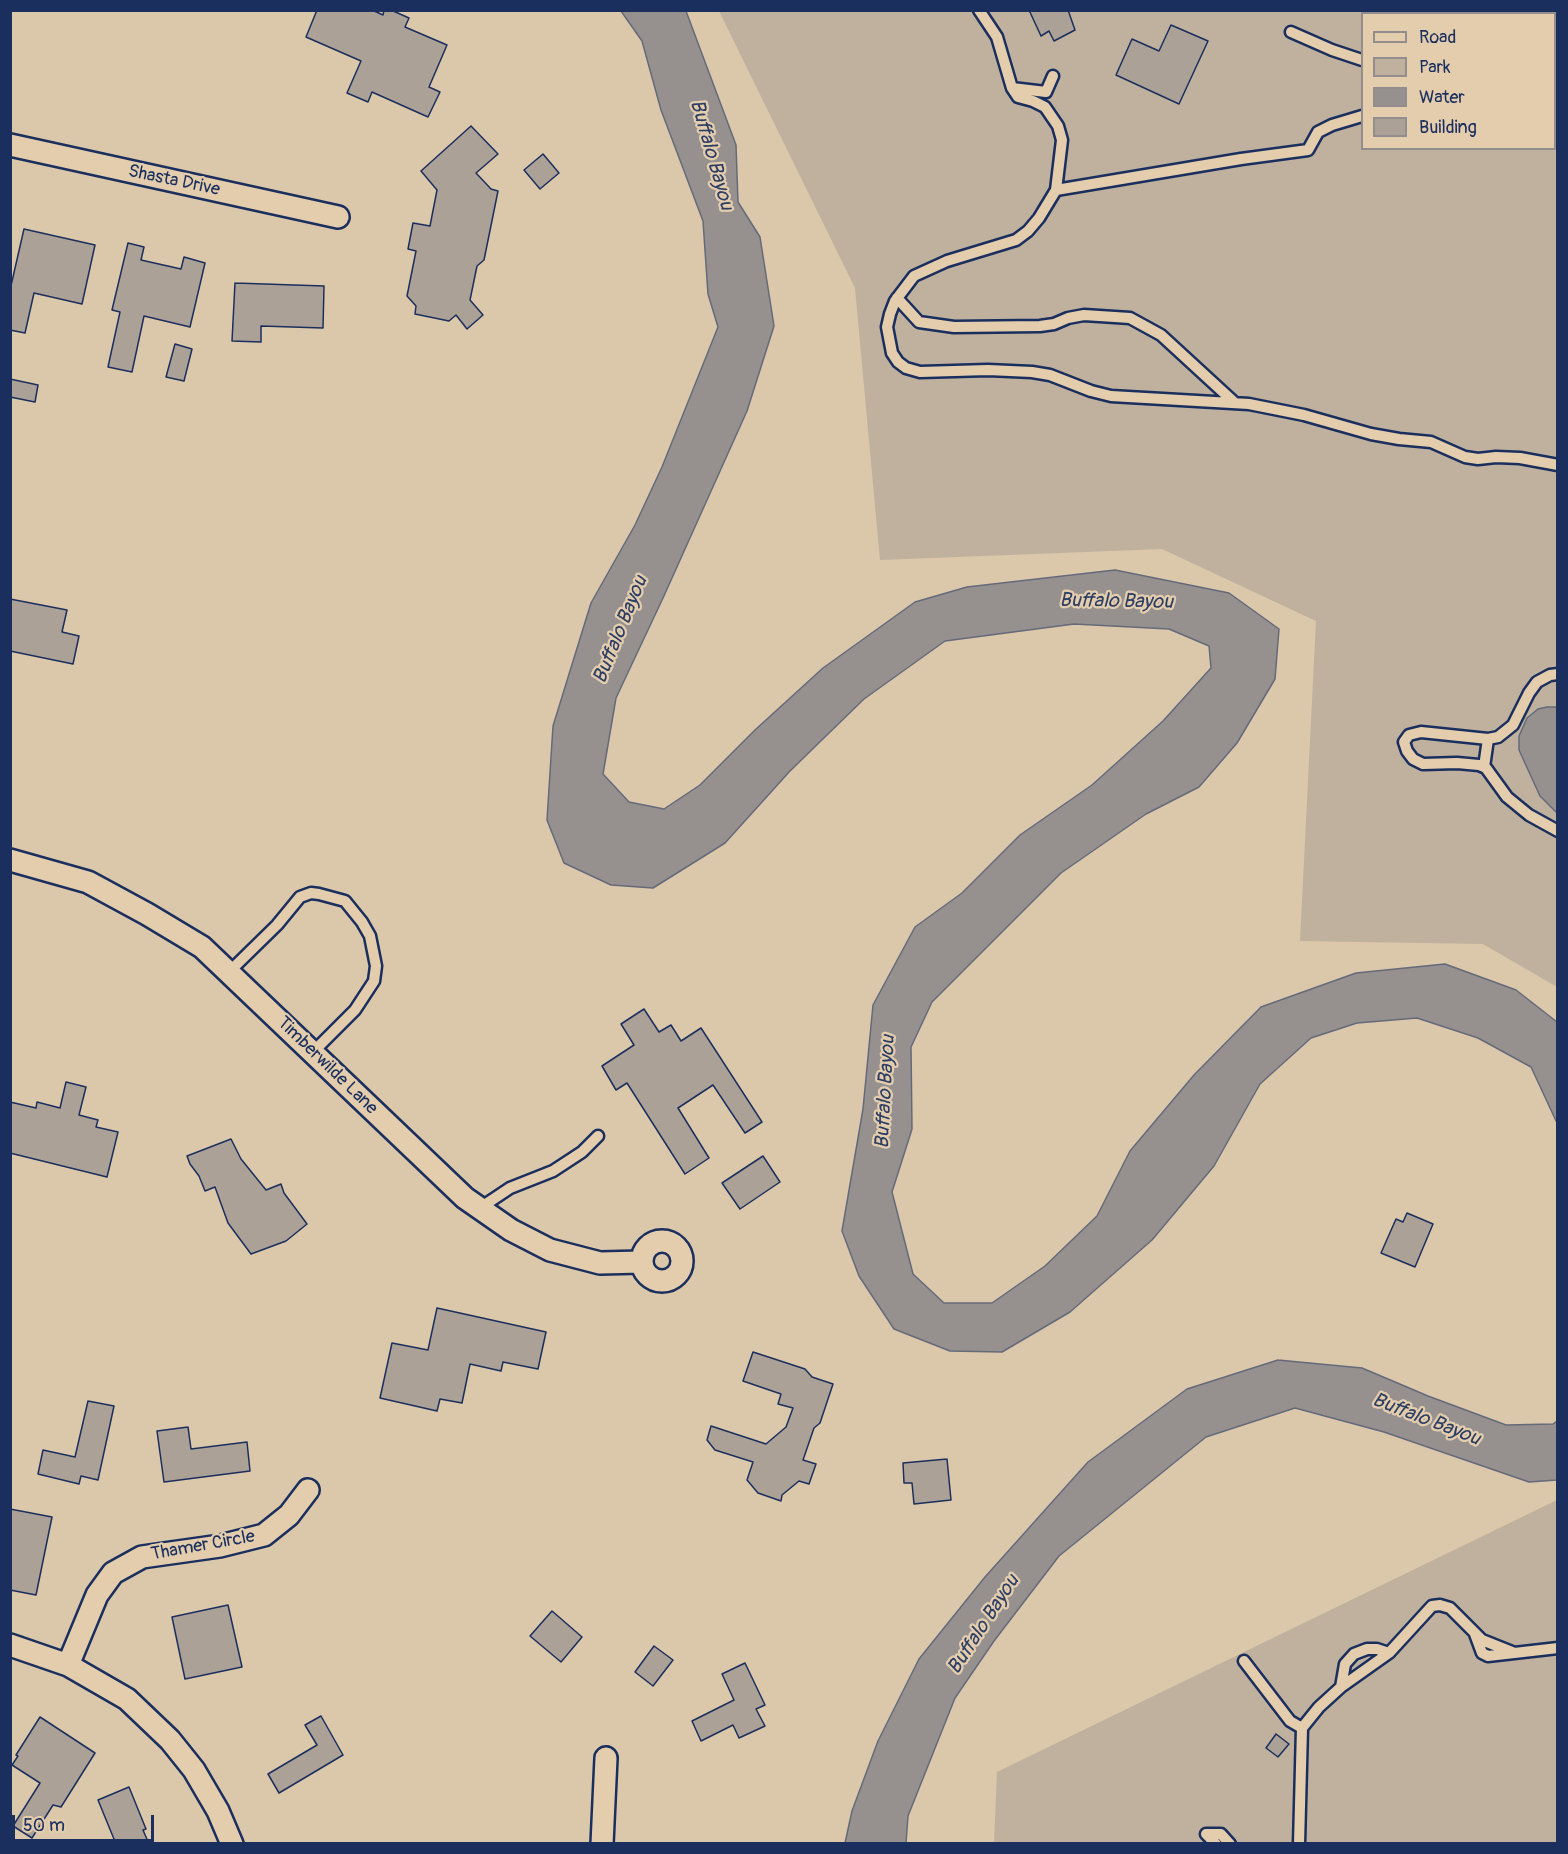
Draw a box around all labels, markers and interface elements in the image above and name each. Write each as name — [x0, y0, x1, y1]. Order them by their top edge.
legend — [1361, 12, 1556, 150]
text: Road — [1419, 26, 1456, 49]
text: Park — [1419, 56, 1451, 79]
text: Water — [1419, 86, 1465, 109]
water label: Buffalo Bayou — [684, 97, 738, 213]
text: Building — [1419, 116, 1477, 139]
street label: Shasta Drive — [126, 161, 222, 201]
water label: Buffalo Bayou — [589, 573, 653, 687]
water label: Buffalo Bayou — [1059, 589, 1173, 615]
street label: Timberwilde Lane — [272, 1013, 382, 1119]
water label: Buffalo Bayou — [871, 1035, 901, 1149]
water label: Buffalo Bayou — [1369, 1388, 1483, 1452]
street label: Thamer Circle — [149, 1526, 257, 1566]
water label: Buffalo Bayou — [943, 1571, 1025, 1679]
scale bar — [15, 1803, 158, 1841]
text: 50 m — [23, 1814, 65, 1837]

